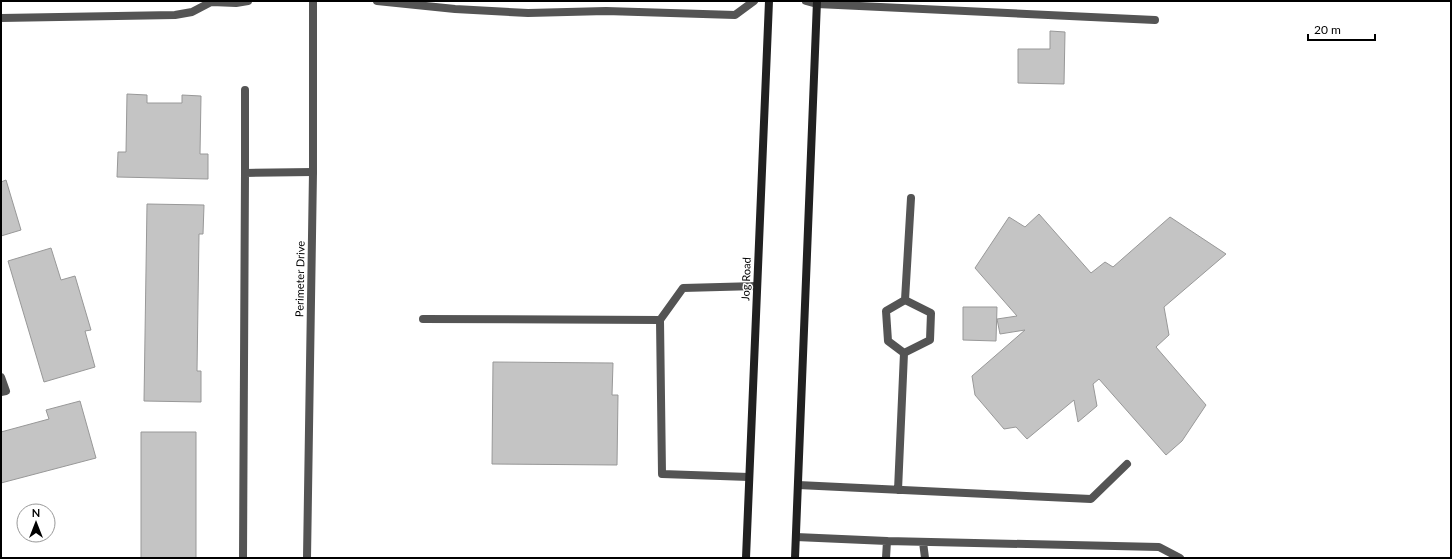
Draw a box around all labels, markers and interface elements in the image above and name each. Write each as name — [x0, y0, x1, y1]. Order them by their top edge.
scale bar — [1308, 16, 1375, 42]
text: 20 m — [1314, 22, 1341, 37]
street label: Perimeter Drive — [292, 241, 307, 317]
street label: Jog Road — [738, 257, 753, 301]
north arrow — [16, 503, 56, 543]
text: N — [32, 506, 40, 519]

